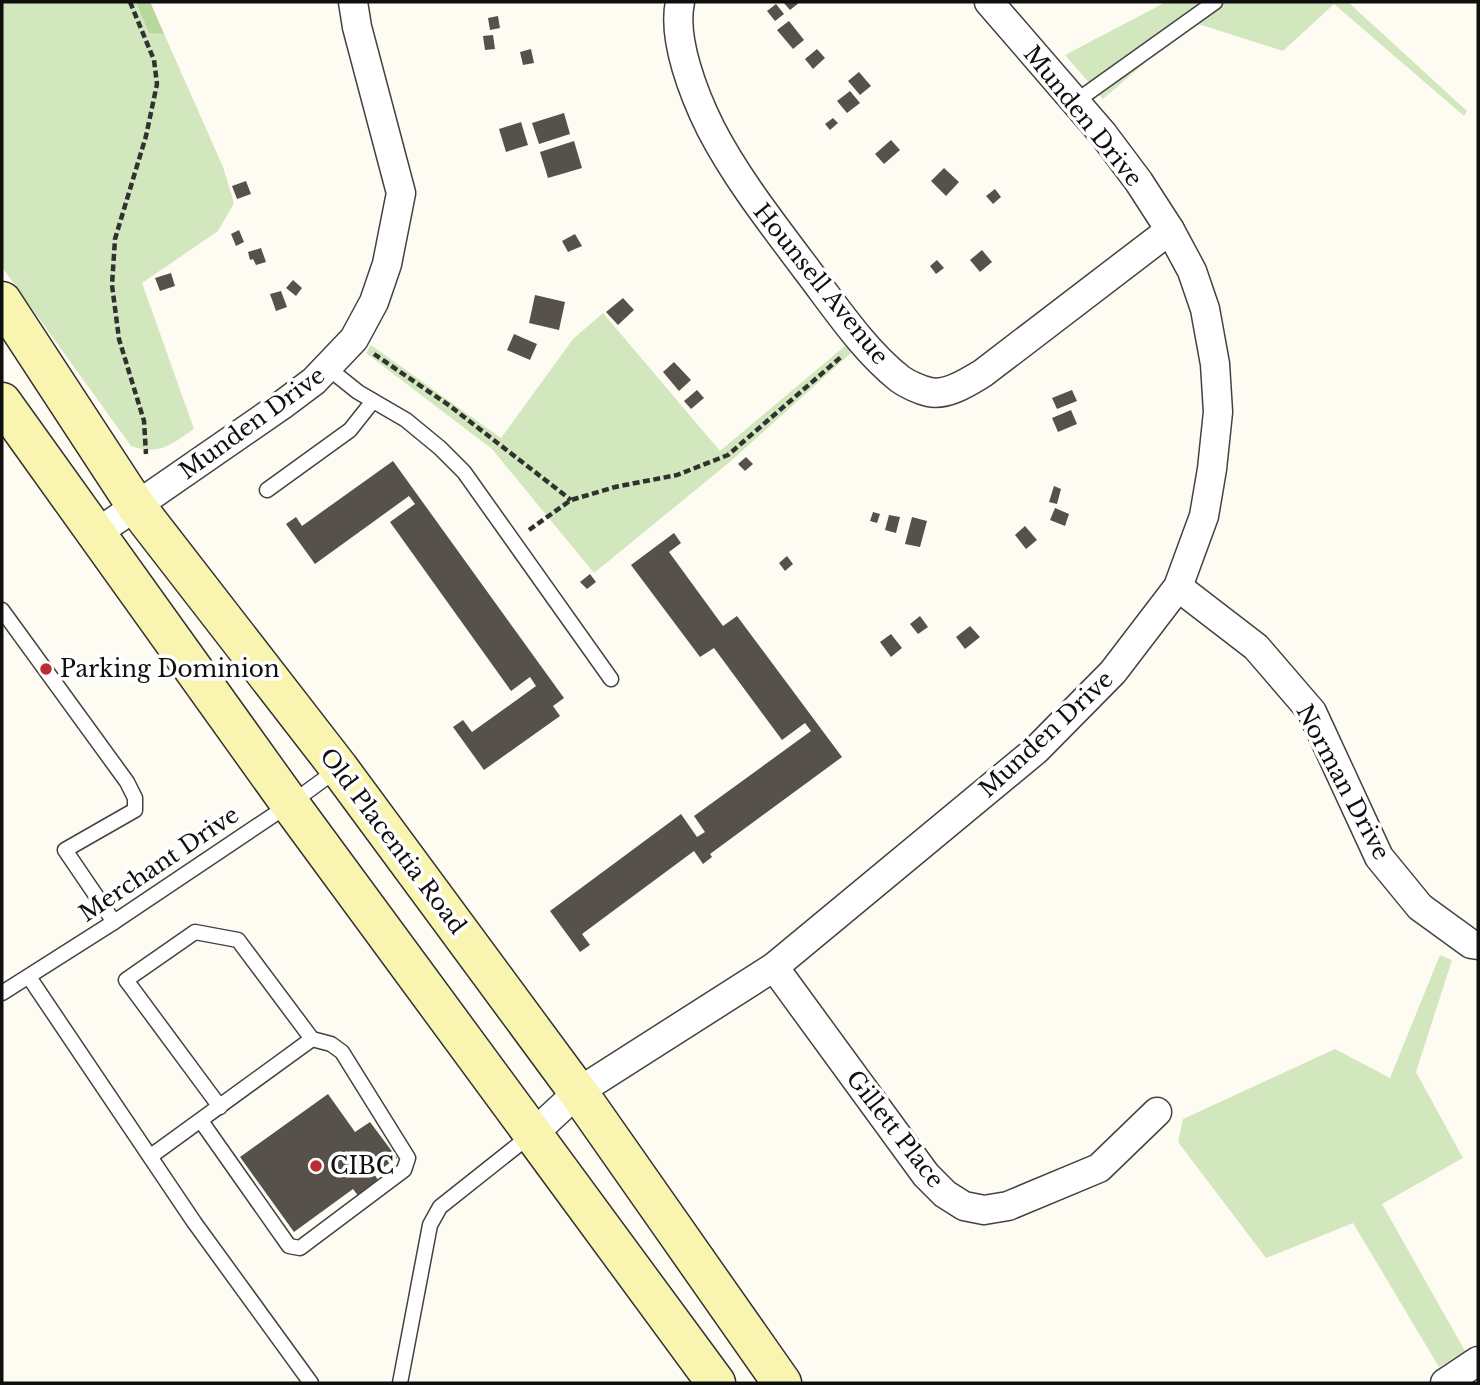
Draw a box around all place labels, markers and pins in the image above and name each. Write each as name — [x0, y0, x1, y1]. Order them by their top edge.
place label: Parking Dominion — [60, 655, 280, 683]
marker: Parking Dominion — [38, 661, 54, 677]
place label: CIBC — [330, 1152, 394, 1180]
marker: CIBC — [308, 1158, 324, 1174]

